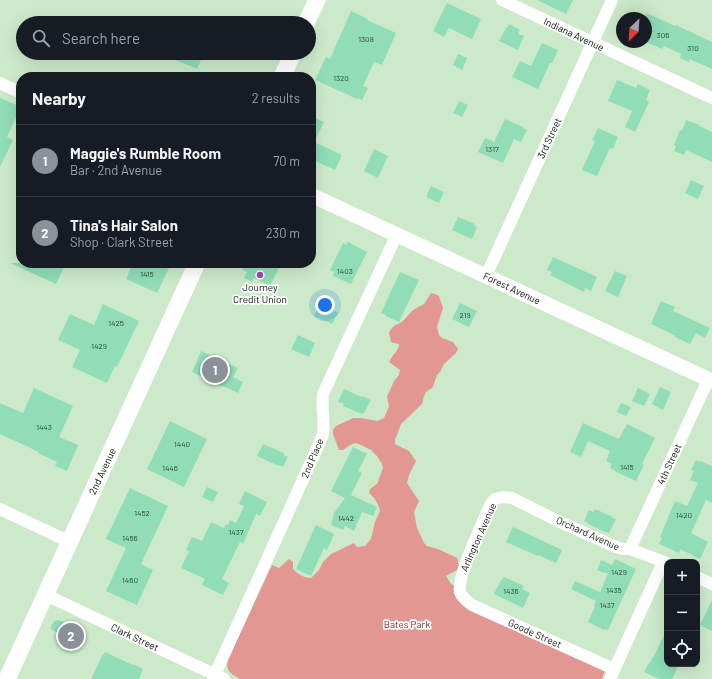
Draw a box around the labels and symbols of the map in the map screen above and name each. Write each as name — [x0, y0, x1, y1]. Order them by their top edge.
north arrow — [616, 12, 652, 48]
street label: Indiana Avenue — [542, 15, 606, 53]
house number: 306 — [657, 30, 669, 40]
house number: 1308 — [358, 34, 374, 44]
house number: 310 — [687, 43, 699, 53]
house number: 1320 — [333, 73, 349, 83]
street label: 3rd Street — [534, 115, 564, 160]
house number: 1317 — [485, 144, 499, 154]
house number: 1403 — [337, 266, 353, 276]
house number: 1415 — [140, 269, 154, 279]
marker: Journey Credit Union — [255, 270, 265, 280]
street label: Forest Avenue — [481, 270, 543, 306]
place label: Journey Credit Union — [233, 281, 287, 305]
your location — [315, 295, 335, 315]
house number: 219 — [459, 310, 471, 320]
house number: 1425 — [108, 318, 124, 328]
house number: 1429 — [91, 341, 107, 351]
pin: 1 — [202, 355, 228, 385]
house number: 1443 — [36, 422, 52, 432]
street label: 2nd Place — [298, 436, 326, 480]
house number: 1440 — [174, 439, 190, 449]
street label: 4th Street — [654, 441, 684, 486]
street label: 2nd Avenue — [86, 446, 118, 496]
house number: 1415 — [620, 462, 634, 472]
house number: 1446 — [162, 463, 178, 473]
street label: Arlington Avenue — [458, 501, 498, 573]
house number: 1452 — [134, 508, 150, 518]
house number: 1420 — [676, 510, 692, 520]
house number: 1442 — [338, 513, 354, 523]
street label: Orchard Avenue — [554, 514, 622, 552]
house number: 1437 — [228, 527, 244, 537]
house number: 1456 — [122, 533, 138, 543]
house number: 1429 — [611, 567, 627, 577]
house number: 1460 — [122, 575, 138, 585]
house number: 1435 — [606, 585, 622, 595]
house number: 1436 — [503, 586, 519, 596]
house number: 1437 — [599, 600, 615, 610]
street label: Goode Street — [506, 616, 564, 650]
park label: Bates Park — [384, 618, 430, 630]
pin: 2 — [58, 621, 84, 651]
street label: Clark Street — [109, 621, 161, 653]

